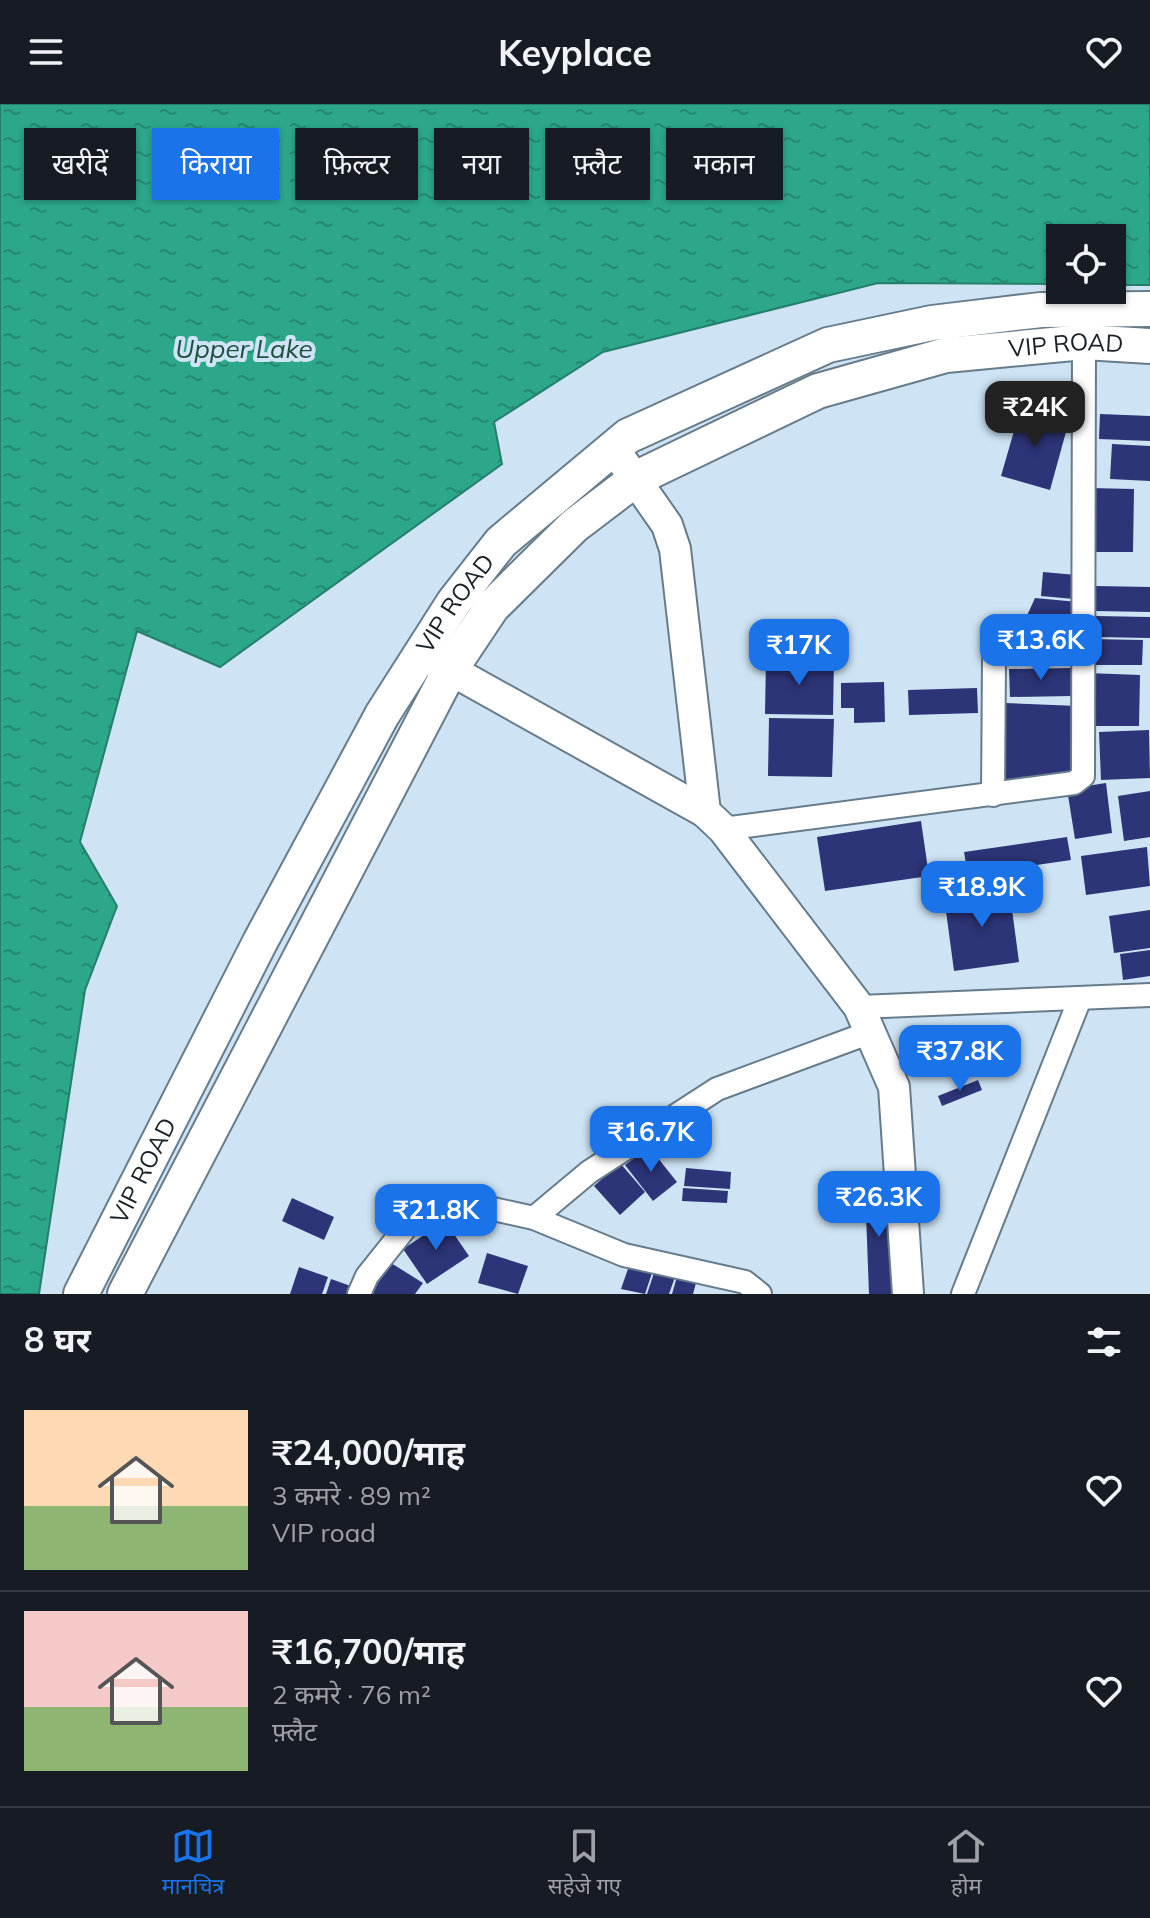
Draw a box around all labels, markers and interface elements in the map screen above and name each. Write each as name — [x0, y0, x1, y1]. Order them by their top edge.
icon: menu — [24, 30, 68, 74]
text: Keyplace — [498, 30, 652, 75]
icon: heart — [1082, 30, 1126, 74]
chip: खरीदें — [24, 128, 136, 200]
chip: किराया — [152, 128, 279, 200]
chip: फ़िल्टर — [295, 128, 418, 200]
chip: नया — [434, 128, 529, 200]
chip: फ़्लैट — [545, 128, 650, 200]
chip: मकान — [666, 128, 783, 200]
map controls — [1046, 224, 1126, 304]
button: locate — [1046, 224, 1126, 304]
street label: VIP ROAD — [1007, 326, 1124, 363]
water label: Upper Lake — [175, 332, 313, 365]
pin: ₹24K — [988, 381, 1082, 449]
text: ₹24K — [1003, 390, 1067, 423]
street label: VIP ROAD — [409, 547, 500, 659]
pin: ₹13.6K — [976, 614, 1106, 682]
pin: ₹17K — [752, 619, 846, 687]
text: ₹13.6K — [998, 623, 1084, 656]
text: ₹17K — [767, 628, 831, 661]
pin: ₹18.9K — [917, 861, 1047, 929]
text: ₹18.9K — [939, 870, 1025, 903]
pin: ₹37.8K — [895, 1025, 1025, 1093]
text: ₹37.8K — [917, 1034, 1003, 1067]
pin: ₹16.7K — [586, 1106, 716, 1174]
street label: VIP ROAD — [103, 1112, 182, 1229]
text: ₹16.7K — [608, 1115, 694, 1148]
pin: ₹26.3K — [814, 1171, 944, 1239]
text: ₹26.3K — [836, 1180, 922, 1213]
pin: ₹21.8K — [371, 1184, 501, 1252]
text: ₹21.8K — [393, 1193, 479, 1226]
text: 8 घर — [24, 1318, 91, 1361]
icon: filters — [1082, 1320, 1126, 1364]
text: ₹24,000/माह — [272, 1431, 465, 1474]
icon: home — [88, 1442, 184, 1538]
icon: heart — [1082, 1468, 1126, 1512]
text: 3 कमरे · 89 m² — [272, 1479, 431, 1512]
text: VIP road — [272, 1516, 376, 1549]
text: ₹16,700/माह — [272, 1630, 465, 1673]
icon: home — [88, 1643, 184, 1739]
icon: heart — [1082, 1669, 1126, 1713]
text: 2 कमरे · 76 m² — [272, 1678, 431, 1711]
text: फ़्लैट — [272, 1715, 317, 1748]
tab: मानचित्र — [162, 1824, 225, 1903]
tab: सहेजे गए — [548, 1824, 621, 1903]
tab: होम — [944, 1824, 988, 1903]

